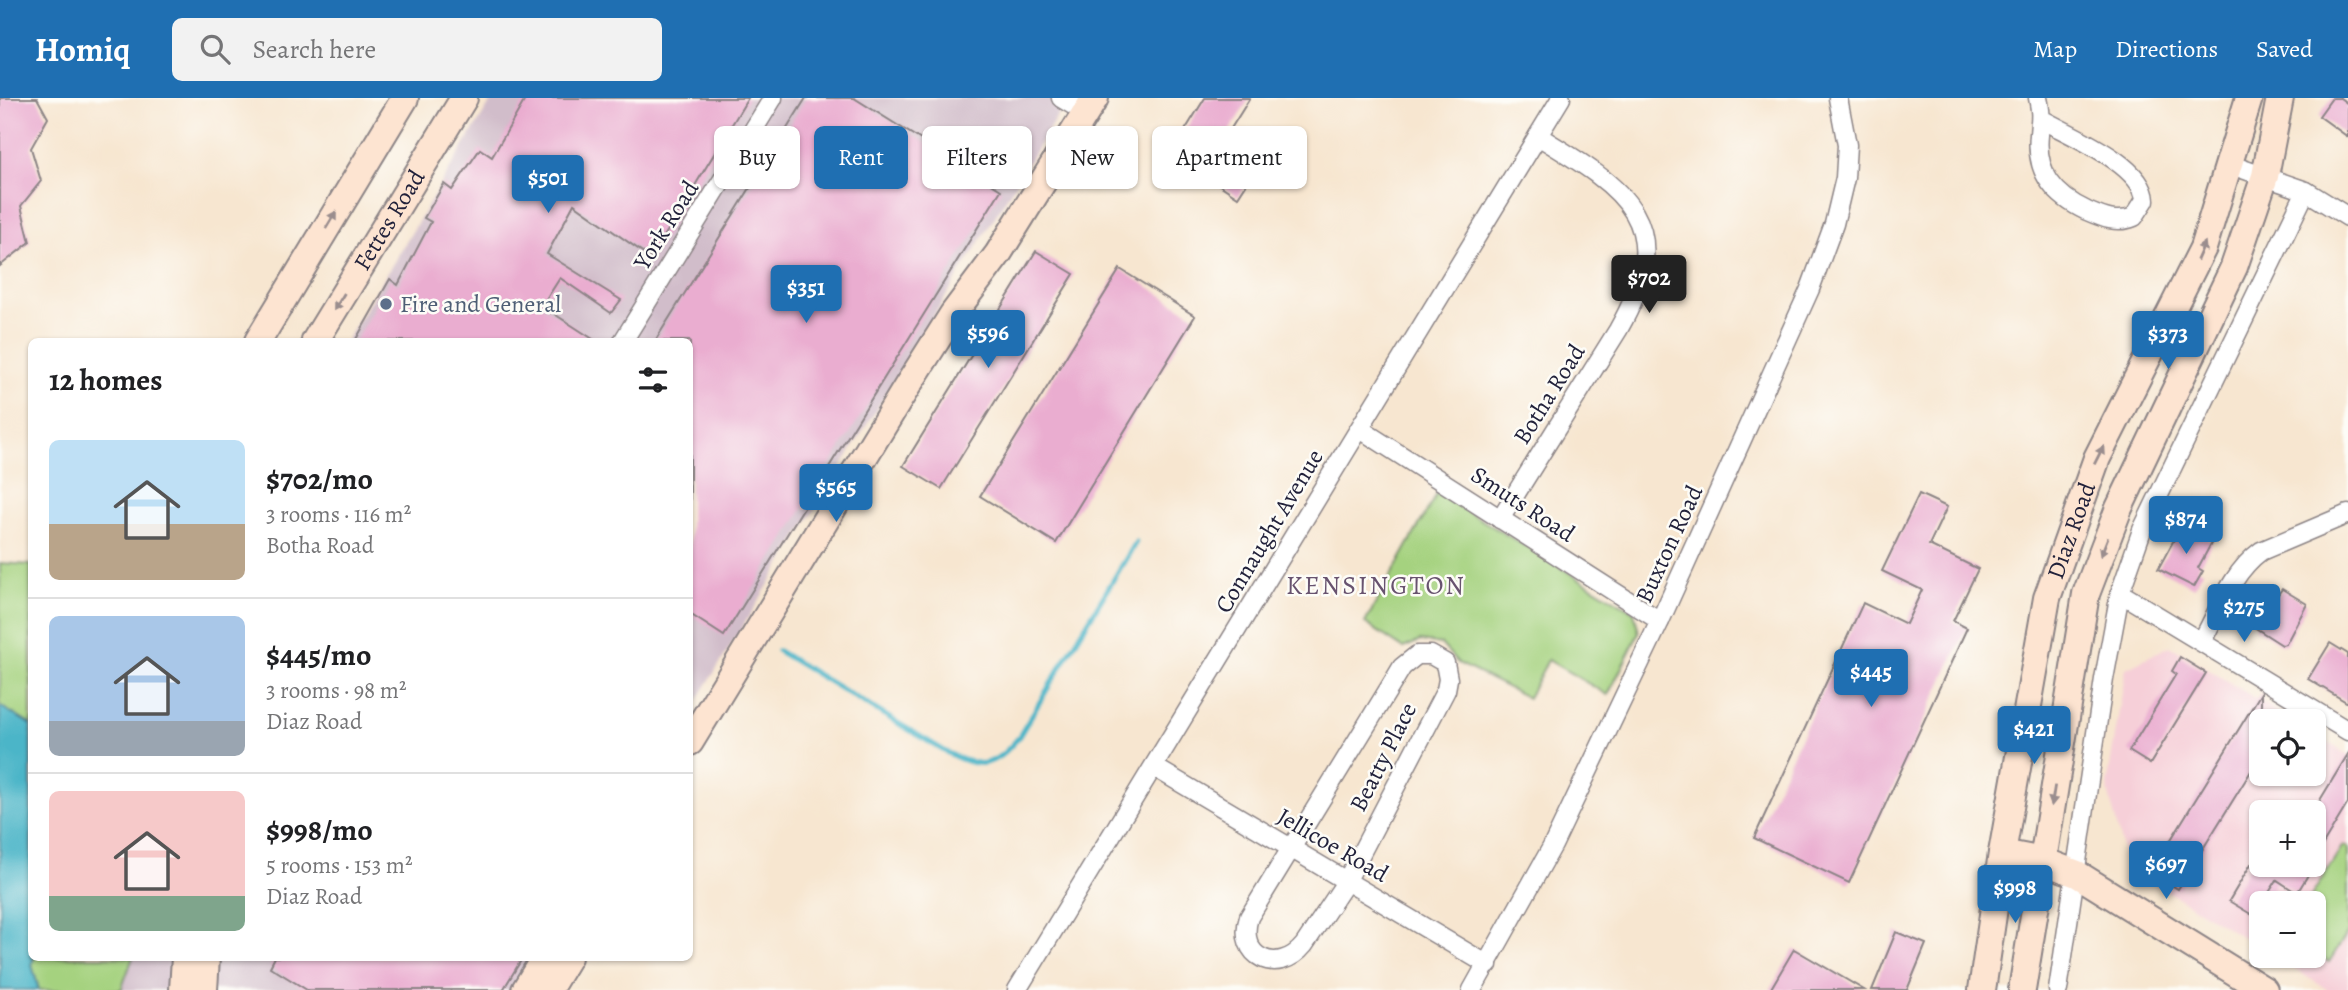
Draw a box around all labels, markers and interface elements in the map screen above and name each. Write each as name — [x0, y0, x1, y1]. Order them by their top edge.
search box — [172, 18, 662, 81]
text: Homiq — [35, 27, 130, 72]
icon: search — [196, 30, 234, 68]
text: Search here — [252, 32, 376, 67]
text: Map — [2033, 33, 2077, 65]
text: Directions — [2115, 33, 2218, 65]
text: Saved — [2256, 33, 2313, 65]
chip: Buy — [714, 126, 800, 189]
chip: Rent — [814, 126, 908, 189]
chip: Filters — [922, 126, 1032, 189]
chip: New — [1046, 126, 1138, 189]
chip: Apartment — [1152, 126, 1307, 189]
pin: $501 — [507, 156, 589, 215]
text: $501 — [528, 162, 568, 193]
street label: Fettes Road — [346, 163, 432, 276]
street label: York Road — [625, 174, 706, 277]
one-way arrow — [325, 210, 338, 229]
one-way arrow — [2195, 241, 2207, 261]
pin: $702 — [1608, 256, 1690, 315]
text: $702 — [1627, 262, 1671, 293]
pin: $351 — [765, 266, 847, 325]
text: $351 — [787, 272, 825, 303]
place label: Fire and General — [400, 288, 561, 320]
one-way arrow — [332, 293, 345, 312]
marker: Fire and General — [378, 296, 394, 312]
pin: $596 — [947, 310, 1029, 370]
pin: $373 — [2127, 312, 2209, 371]
text: $596 — [967, 317, 1009, 348]
text: $373 — [2148, 318, 2188, 349]
street label: Botha Road — [1506, 338, 1592, 450]
text: 12 homes — [49, 360, 162, 400]
icon: filters — [634, 361, 672, 399]
street label: Connaught Avenue — [1207, 443, 1331, 619]
one-way arrow — [2093, 444, 2105, 464]
text: $702/mo — [266, 459, 373, 499]
street label: Smuts Road — [1465, 459, 1581, 550]
pin: $565 — [795, 464, 877, 524]
icon: home — [105, 468, 189, 552]
text: $565 — [815, 471, 857, 502]
street label: Diaz Road — [2039, 478, 2103, 583]
street label: Buxton Road — [1628, 480, 1710, 608]
pin: $874 — [2145, 496, 2227, 556]
text: 3 rooms · 116 m² — [266, 499, 411, 530]
text: $874 — [2165, 503, 2207, 534]
text: Botha Road — [266, 530, 374, 561]
one-way arrow — [2098, 537, 2109, 558]
district label: KENSINGTON — [1286, 568, 1466, 603]
pin: $275 — [2203, 584, 2285, 644]
text: $275 — [2223, 591, 2265, 622]
text: $445/mo — [266, 635, 371, 675]
icon: home — [105, 644, 189, 728]
pin: $445 — [1830, 650, 1912, 709]
text: $445 — [1850, 656, 1892, 687]
text: 3 rooms · 98 m² — [266, 675, 407, 706]
street label: Beatty Place — [1342, 697, 1424, 817]
text: Diaz Road — [266, 706, 362, 737]
pin: $421 — [1993, 706, 2075, 766]
map controls — [2249, 709, 2326, 968]
button: locate — [2249, 709, 2326, 786]
text: $421 — [2014, 713, 2054, 744]
one-way arrow — [2047, 785, 2058, 807]
street label: Jellicoe Road — [1272, 800, 1395, 890]
button: + — [2249, 800, 2326, 877]
text: $998/mo — [266, 810, 373, 850]
icon: home — [105, 819, 189, 903]
pin: $697 — [2125, 842, 2207, 901]
text: $697 — [2145, 848, 2187, 879]
text: 5 rooms · 153 m² — [266, 850, 413, 881]
pin: $998 — [1974, 866, 2056, 925]
text: $998 — [1993, 872, 2037, 903]
text: Diaz Road — [266, 881, 362, 912]
button: − — [2249, 891, 2326, 968]

